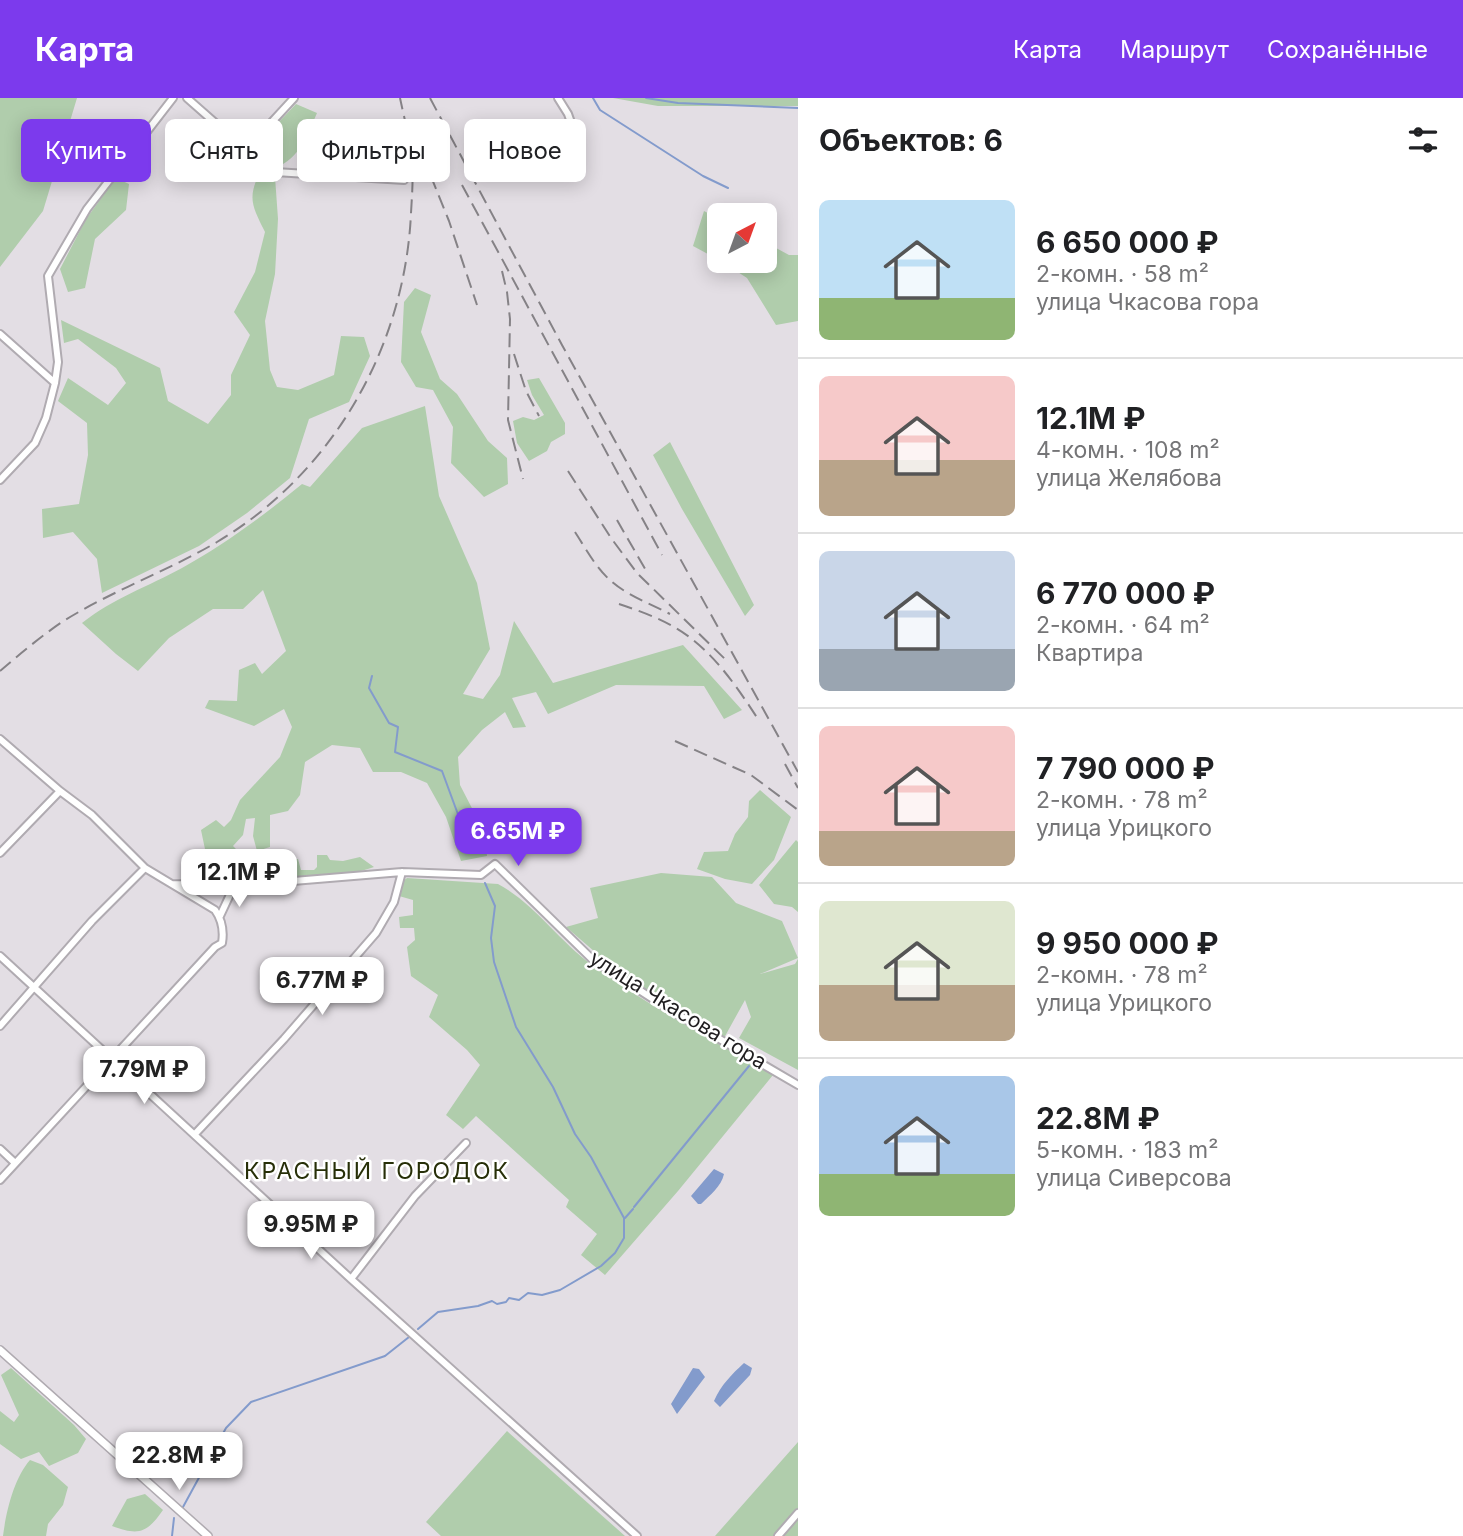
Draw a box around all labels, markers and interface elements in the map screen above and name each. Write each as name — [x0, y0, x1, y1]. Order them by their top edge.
text: Карта — [35, 29, 134, 69]
text: Карта — [1013, 35, 1082, 64]
text: Маршрут — [1120, 35, 1229, 64]
text: Сохранённые — [1267, 35, 1428, 64]
chip: Купить — [21, 119, 151, 182]
chip: Снять — [165, 119, 283, 182]
chip: Фильтры — [297, 119, 450, 182]
chip: Новое — [464, 119, 586, 182]
icon: filters — [1404, 121, 1442, 159]
text: Объектов: 6 — [819, 122, 1003, 158]
north arrow — [707, 203, 777, 273]
map controls — [707, 203, 777, 273]
text: 6 650 000 ₽ — [1036, 224, 1219, 260]
icon: home — [875, 228, 959, 312]
text: 2-комн. · 58 m² — [1036, 260, 1209, 288]
text: улица Чкасова гора — [1036, 288, 1259, 316]
text: 12.1M ₽ — [1036, 400, 1145, 436]
icon: home — [875, 404, 959, 488]
text: 4-комн. · 108 m² — [1036, 436, 1220, 464]
text: улица Желябова — [1036, 464, 1222, 492]
text: 6 770 000 ₽ — [1036, 575, 1215, 611]
icon: home — [875, 579, 959, 663]
text: 2-комн. · 64 m² — [1036, 611, 1210, 639]
text: Квартира — [1036, 639, 1143, 667]
text: 7 790 000 ₽ — [1036, 750, 1215, 786]
icon: home — [875, 754, 959, 838]
text: 2-комн. · 78 m² — [1036, 786, 1208, 814]
pin: 6.65M ₽ — [453, 808, 583, 868]
text: улица Урицкого — [1036, 814, 1212, 842]
text: 6.65M ₽ — [471, 817, 565, 845]
pin: 12.1M ₽ — [174, 850, 304, 909]
text: 12.1M ₽ — [197, 858, 281, 886]
text: 9 950 000 ₽ — [1036, 925, 1219, 961]
icon: home — [875, 929, 959, 1013]
street label: улица Чкасова гора — [585, 945, 771, 1074]
pin: 6.77M ₽ — [257, 958, 387, 1017]
text: 2-комн. · 78 m² — [1036, 961, 1208, 989]
text: 6.77M ₽ — [276, 966, 368, 994]
text: улица Урицкого — [1036, 989, 1212, 1017]
pin: 7.79M ₽ — [79, 1046, 209, 1106]
text: 7.79M ₽ — [99, 1055, 189, 1083]
text: 22.8M ₽ — [1036, 1100, 1160, 1136]
icon: home — [875, 1104, 959, 1188]
text: 5-комн. · 183 m² — [1036, 1136, 1218, 1164]
district label: КРАСНЫЙ ГОРОДОК — [244, 1157, 510, 1185]
text: улица Сиверсова — [1036, 1164, 1232, 1192]
pin: 9.95M ₽ — [246, 1202, 376, 1261]
text: 9.95M ₽ — [263, 1210, 359, 1238]
pin: 22.8M ₽ — [114, 1432, 244, 1492]
text: 22.8M ₽ — [132, 1441, 226, 1469]

